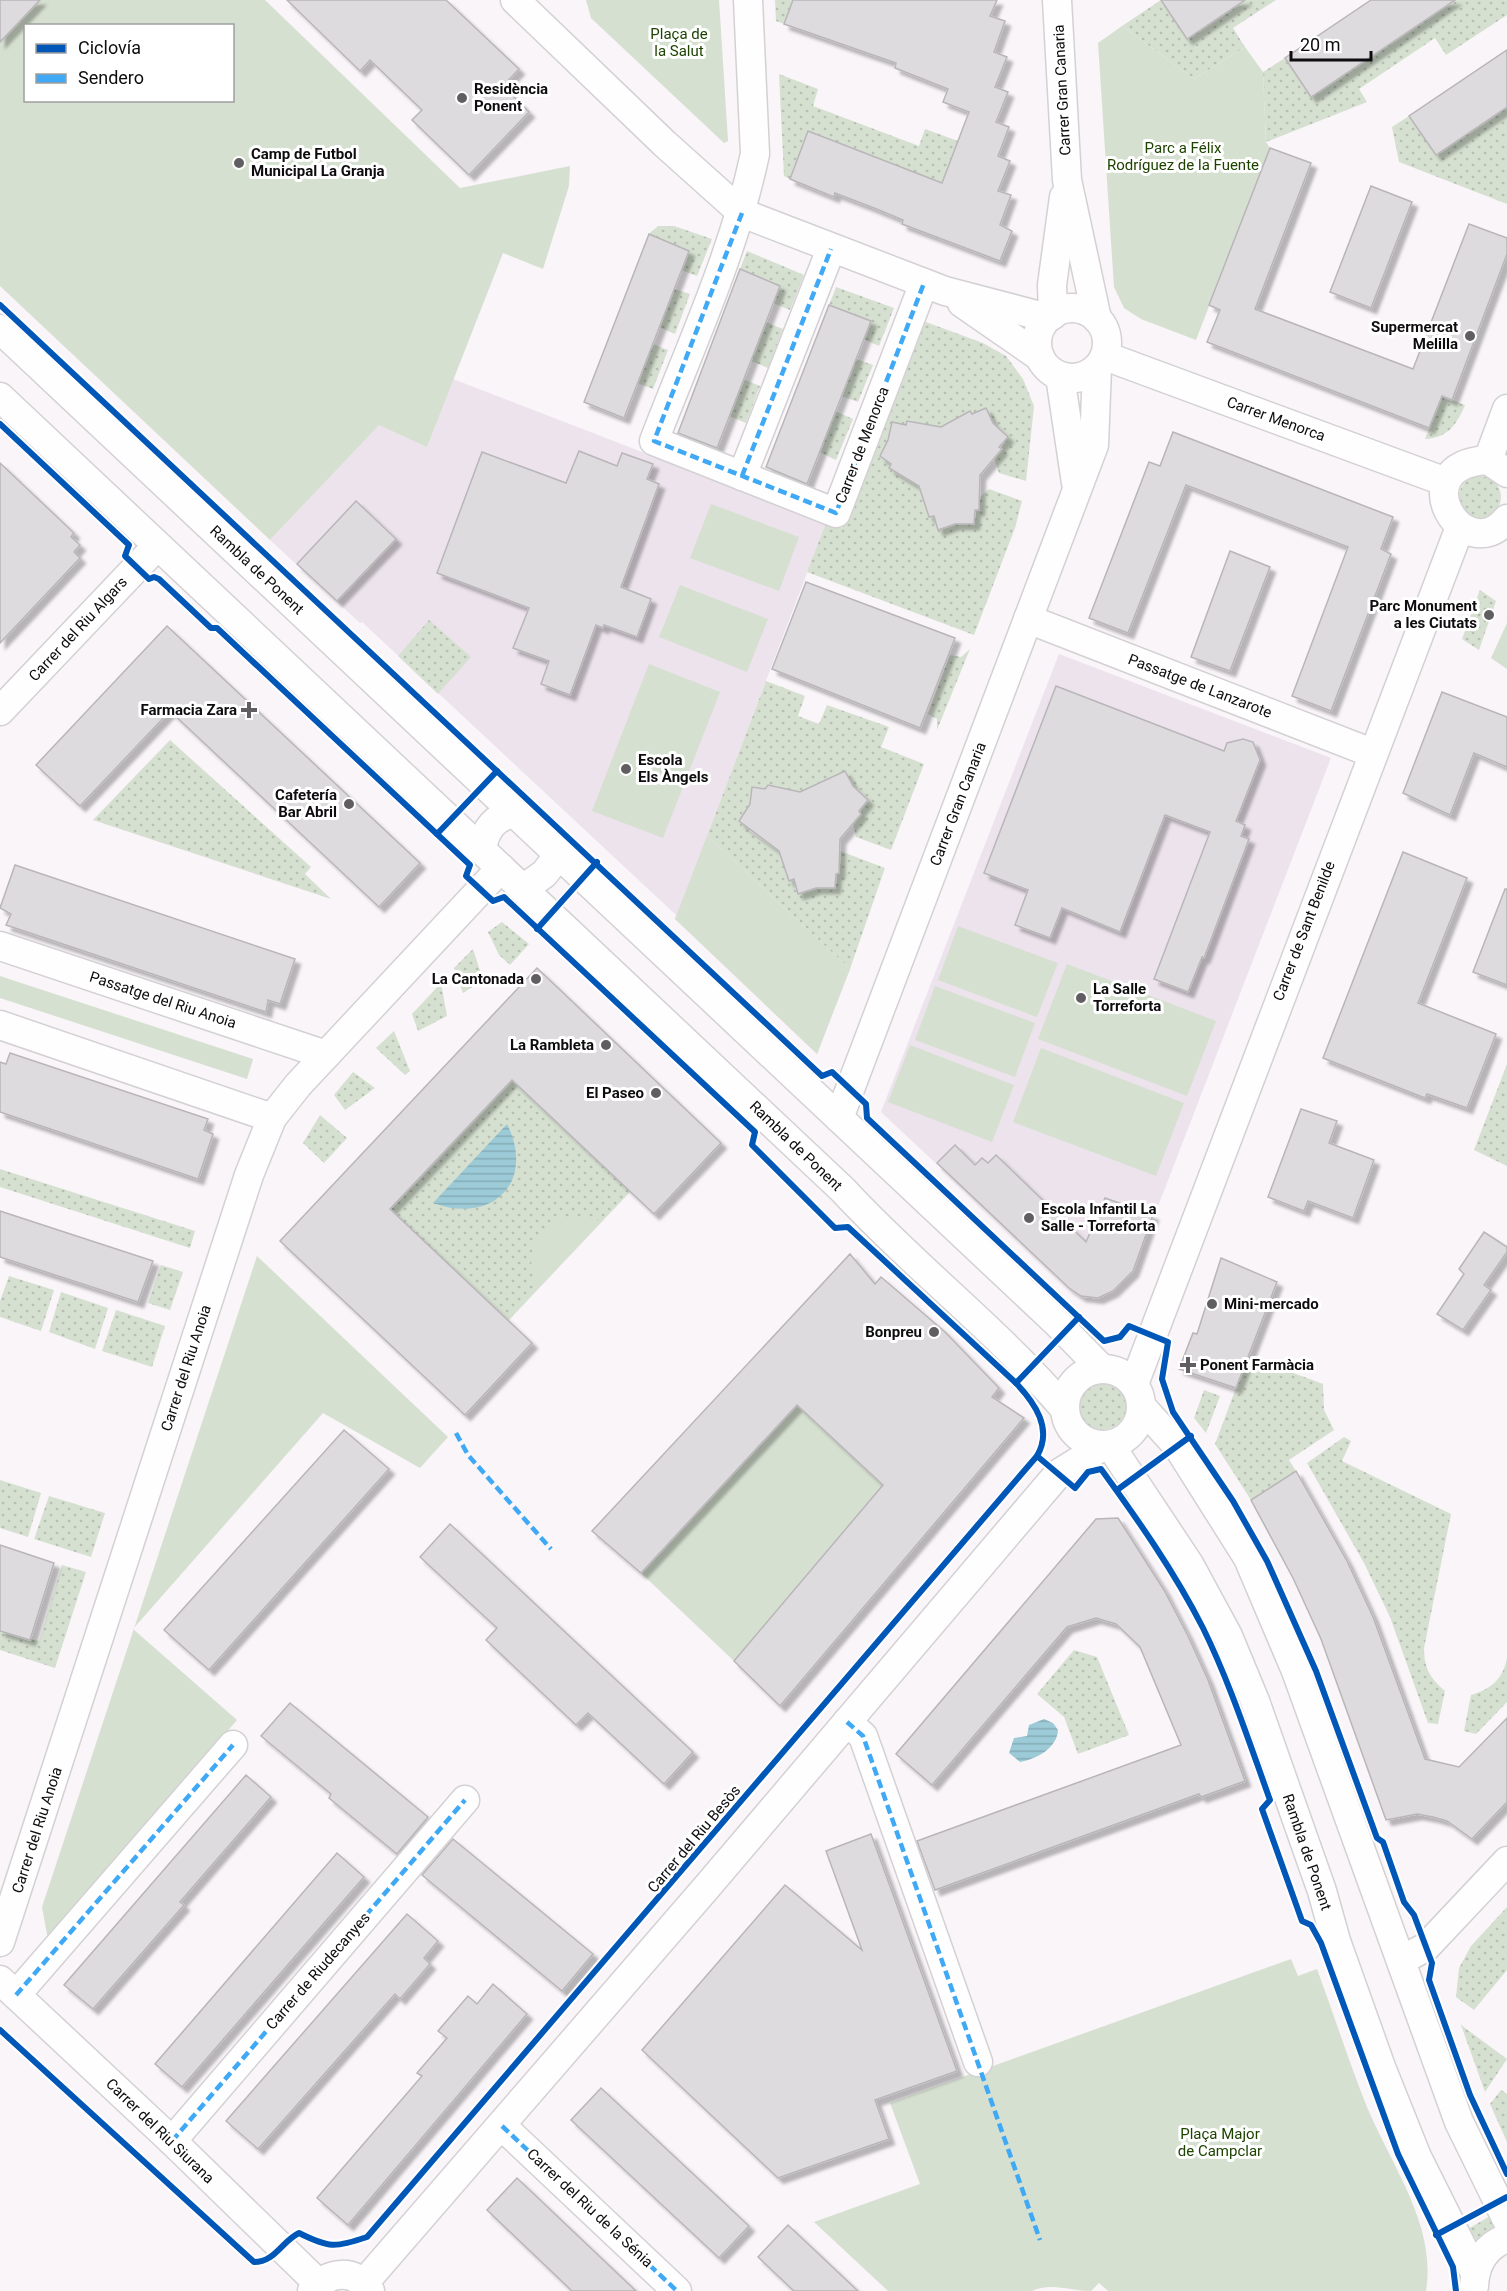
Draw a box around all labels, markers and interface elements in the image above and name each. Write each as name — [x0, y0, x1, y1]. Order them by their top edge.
legend — [24, 24, 234, 102]
street label: Carrer Gran Canaria — [1050, 24, 1074, 156]
scale bar — [1291, 24, 1370, 62]
park label: Plaça de la Salut — [650, 25, 708, 60]
text: 20 m — [1300, 34, 1340, 55]
text: Ciclovía — [78, 37, 141, 58]
text: Sendero — [78, 67, 144, 88]
place label: Residència Ponent — [474, 80, 548, 115]
marker: Residència Ponent — [455, 91, 469, 105]
park label: Parc a Félix Rodríguez de la Fuente — [1107, 139, 1259, 174]
place label: Camp de Futbol Municipal La Granja — [251, 145, 385, 180]
marker: Camp de Futbol Municipal La Granja — [232, 156, 246, 170]
place label: Supermercat Melilla — [1371, 318, 1458, 353]
marker: Supermercat Melilla — [1463, 329, 1477, 343]
street label: Carrer de Menorca — [831, 384, 893, 506]
street label: Carrer Menorca — [1224, 393, 1328, 445]
street label: Rambla de Ponent — [206, 522, 308, 618]
street label: Carrer del Riu Algars — [25, 573, 131, 685]
place label: Parc Monument a les Ciutats — [1370, 597, 1477, 632]
marker: Parc Monument a les Ciutats — [1482, 608, 1496, 622]
street label: Passatge de Lanzarote — [1125, 650, 1275, 722]
place label: Farmacia Zara — [141, 701, 237, 719]
marker: Farmacia Zara — [242, 703, 256, 717]
street label: Carrer Gran Canaria — [926, 740, 990, 868]
place label: Escola Els Àngels — [638, 751, 709, 786]
marker: Escola Els Àngels — [619, 762, 633, 776]
place label: Cafetería Bar Abril — [275, 786, 337, 821]
marker: Cafetería Bar Abril — [342, 797, 356, 811]
street label: Carrer de Sant Benilde — [1269, 859, 1339, 1003]
street label: Passatge del Riu Anoia — [87, 968, 239, 1032]
place label: La Cantonada — [432, 970, 524, 988]
marker: La Cantonada — [529, 972, 543, 986]
place label: La Salle Torreforta — [1093, 980, 1161, 1015]
marker: La Salle Torreforta — [1074, 991, 1088, 1005]
place label: La Rambleta — [510, 1036, 594, 1054]
marker: La Rambleta — [599, 1038, 613, 1052]
place label: El Paseo — [586, 1084, 644, 1102]
marker: El Paseo — [649, 1086, 663, 1100]
street label: Rambla de Ponent — [746, 1097, 846, 1195]
place label: Escola Infantil La Salle - Torreforta — [1041, 1200, 1157, 1235]
marker: Escola Infantil La Salle - Torreforta — [1022, 1211, 1036, 1225]
place label: Mini-mercado — [1224, 1295, 1319, 1313]
marker: Mini-mercado — [1205, 1297, 1219, 1311]
street label: Carrer del Riu Anoia — [157, 1303, 215, 1433]
place label: Bonpreu — [865, 1323, 922, 1341]
marker: Bonpreu — [927, 1325, 941, 1339]
place label: Ponent Farmàcia — [1200, 1356, 1314, 1374]
marker: Ponent Farmàcia — [1181, 1358, 1195, 1372]
street label: Carrer del Riu Anoia — [8, 1765, 66, 1895]
street label: Carrer del Riu Besòs — [644, 1782, 744, 1896]
street label: Rambla de Ponent — [1279, 1791, 1335, 1913]
street label: Carrer de Riudecanyes — [262, 1909, 374, 2033]
street label: Carrer del Riu Siurana — [102, 2075, 218, 2187]
park label: Plaça Major de Campclar — [1178, 2125, 1262, 2160]
street label: Carrer del Riu de la Sénia — [523, 2145, 657, 2271]

